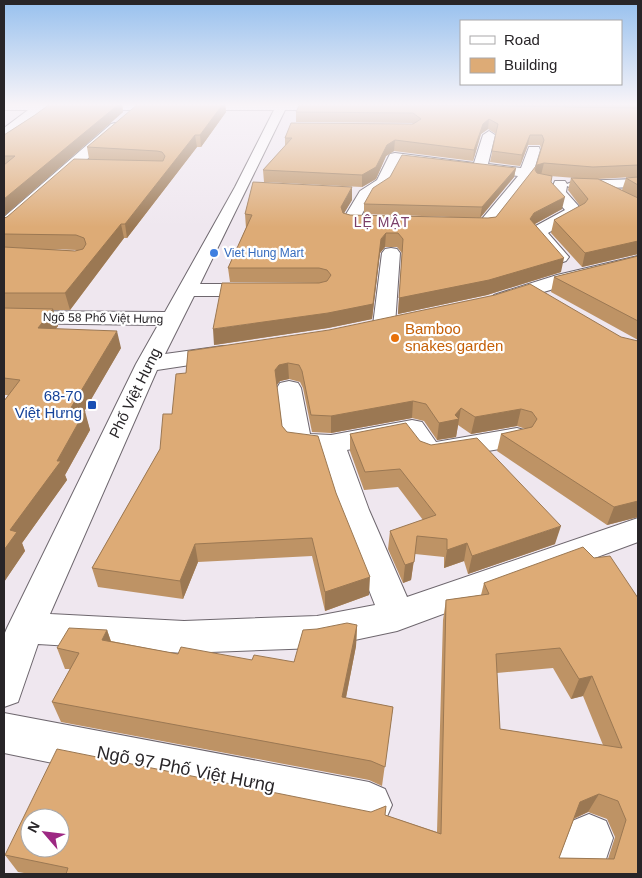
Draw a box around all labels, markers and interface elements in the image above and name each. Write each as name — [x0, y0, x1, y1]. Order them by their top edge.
legend — [460, 20, 622, 85]
text: Road — [504, 31, 540, 48]
text: Building — [504, 56, 557, 73]
district label: LỆ MẬT — [354, 214, 410, 230]
place label: Viet Hung Mart — [224, 246, 304, 260]
marker: Viet Hung Mart — [208, 247, 220, 259]
street label: Ngõ 58 Phố Việt Hưng — [43, 310, 163, 326]
place label: Bamboo snakes garden — [405, 320, 503, 354]
marker: Bamboo snakes garden — [389, 332, 401, 344]
street label: Phố Việt Hưng — [105, 345, 164, 441]
place label: 68-70 Việt Hưng — [15, 387, 82, 421]
marker: 68-70 Việt Hưng — [86, 399, 98, 411]
street label: Ngõ 97 Phố Việt Hưng — [95, 742, 277, 796]
north arrow — [20, 808, 70, 858]
text: N — [24, 819, 43, 835]

